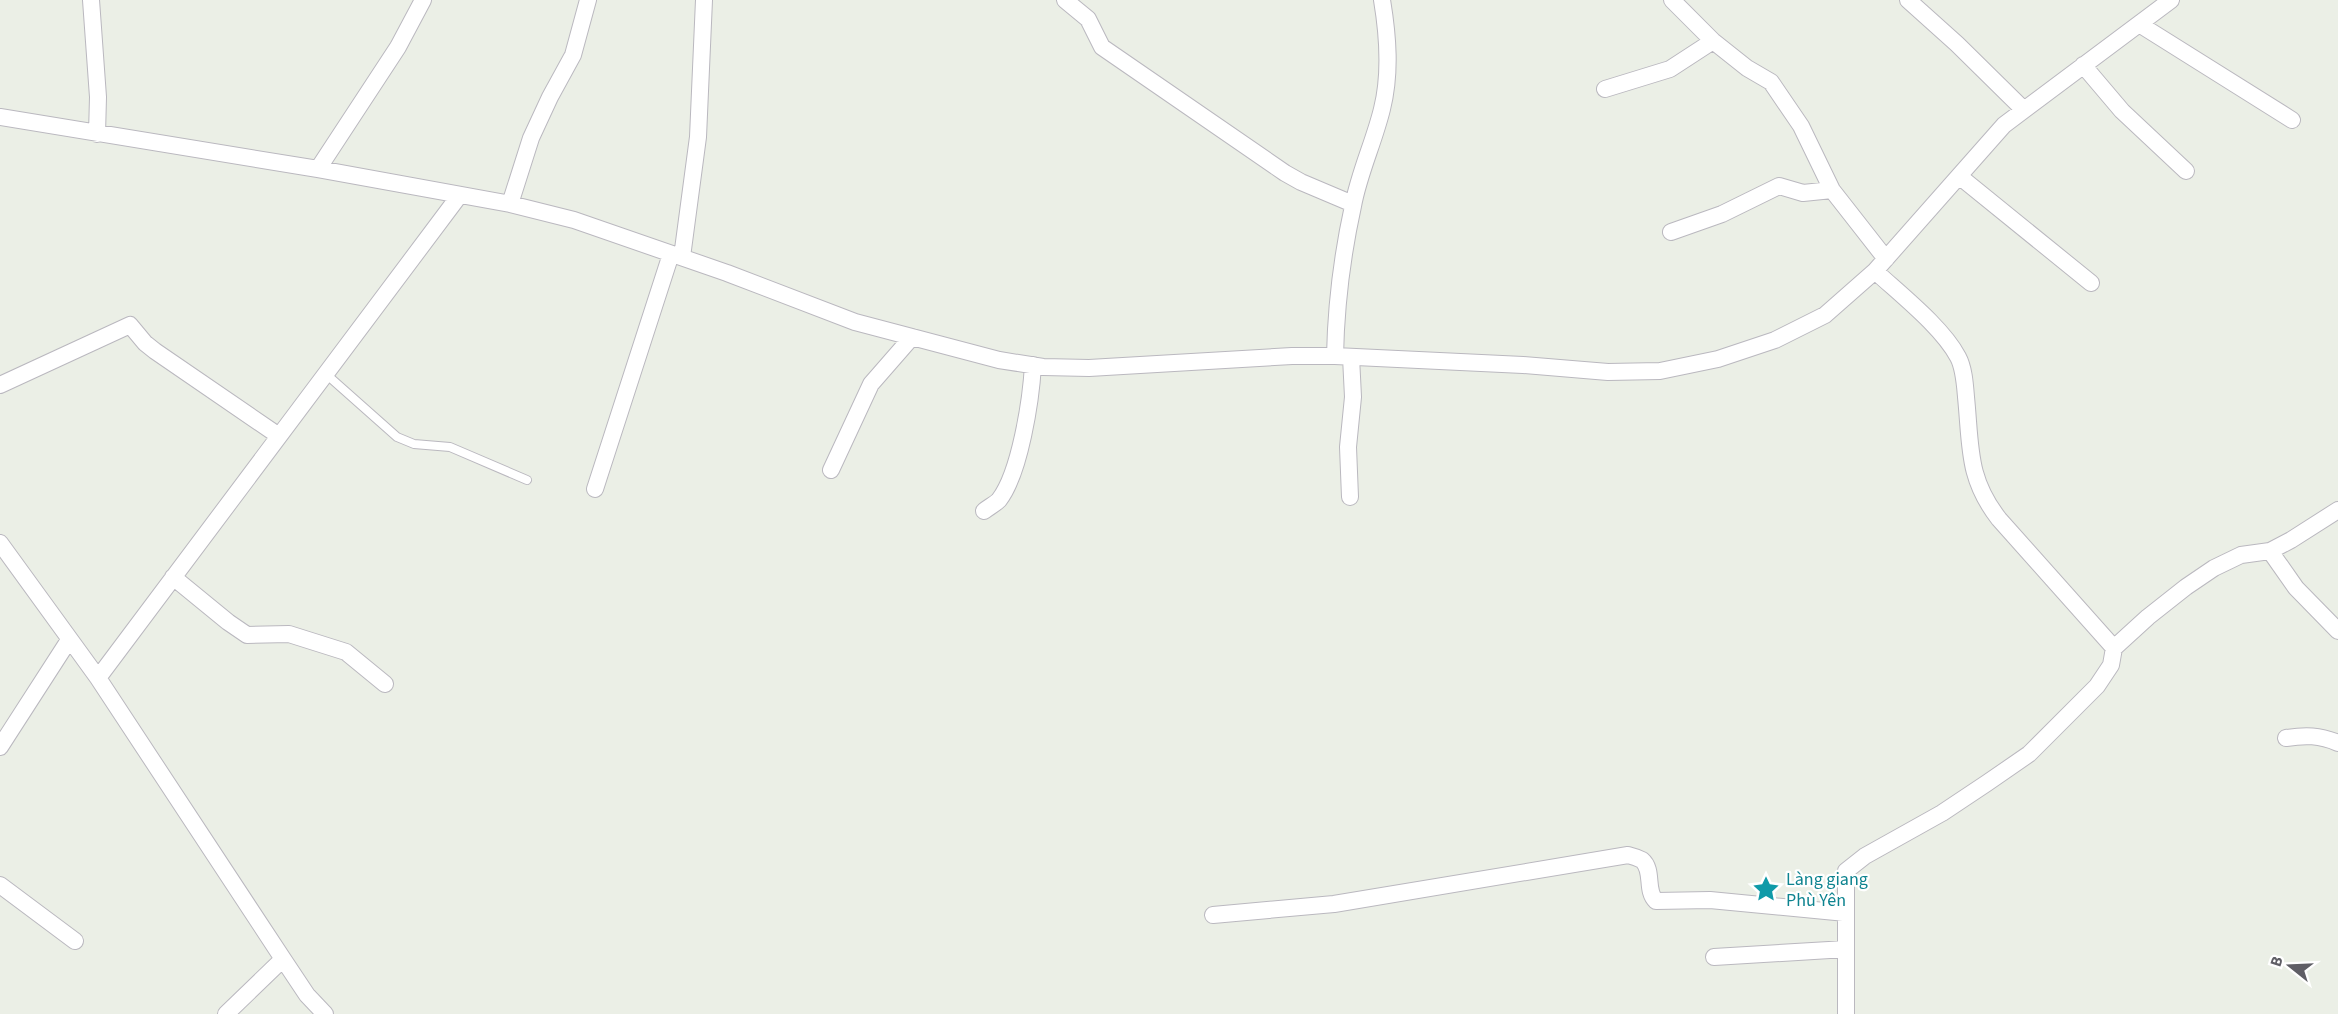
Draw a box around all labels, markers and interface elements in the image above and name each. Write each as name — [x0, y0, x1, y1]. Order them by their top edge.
place label: Làng giang Phù Yên — [1786, 867, 1868, 913]
place icon: Làng giang Phù Yên — [1751, 874, 1781, 904]
north arrow — [2260, 936, 2320, 996]
text: B — [2265, 953, 2289, 970]

